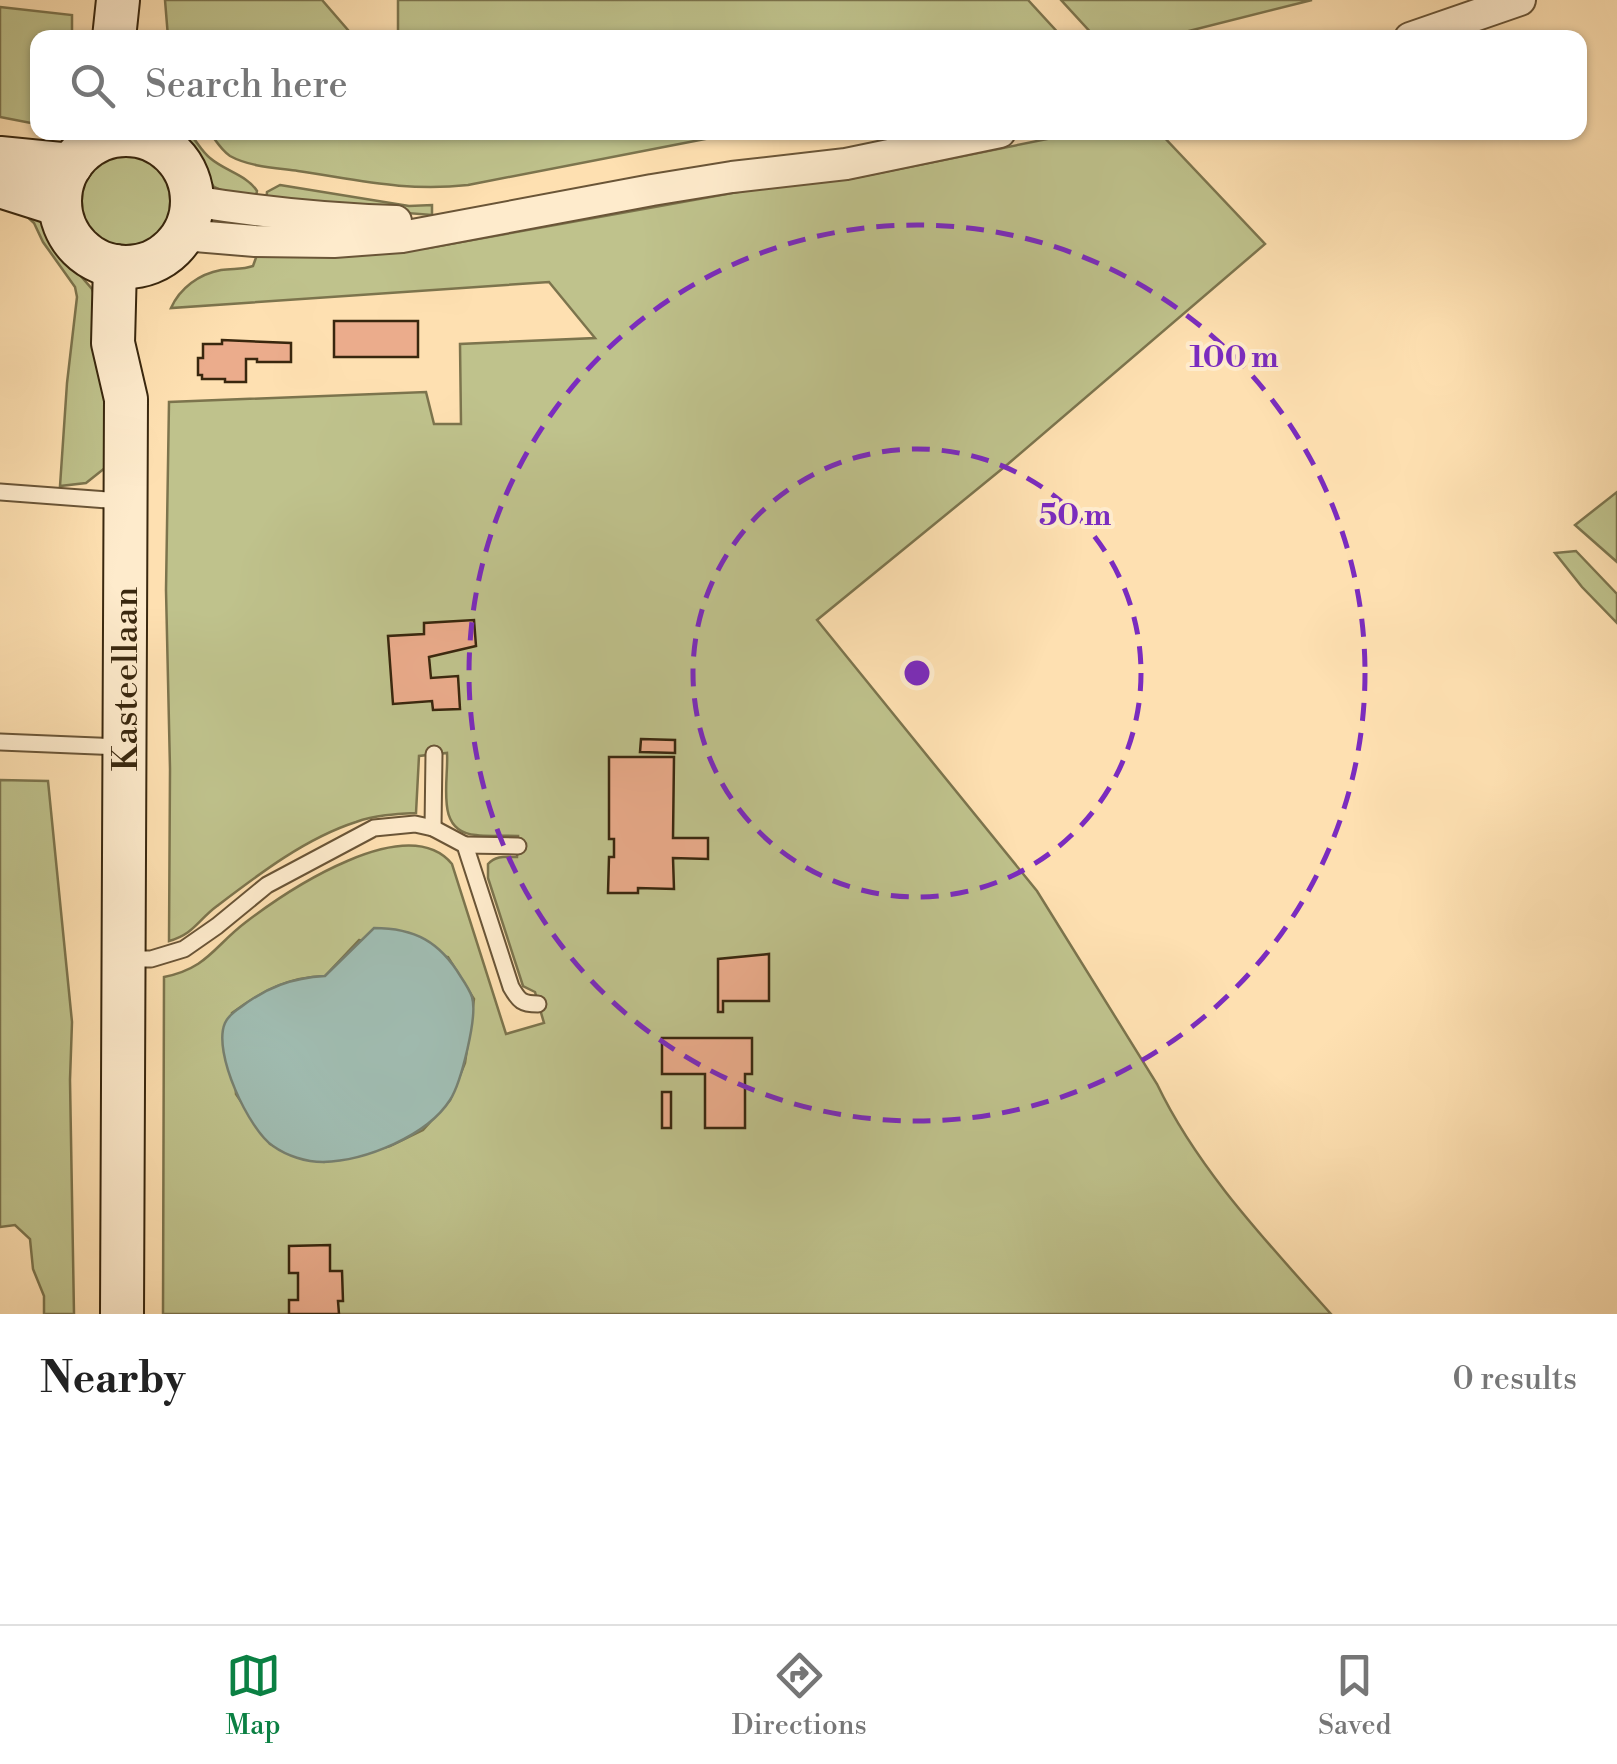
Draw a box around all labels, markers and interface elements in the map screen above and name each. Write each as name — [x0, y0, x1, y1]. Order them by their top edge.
search box — [30, 30, 1587, 140]
icon: search — [65, 58, 120, 113]
text: Search here — [145, 62, 348, 109]
text: 100 m — [1189, 339, 1279, 377]
text: 50 m — [1039, 497, 1111, 535]
street label: Kasteellaan — [105, 587, 148, 771]
centre of rings — [899, 655, 935, 691]
text: Nearby — [40, 1353, 185, 1406]
text: 0 results — [1452, 1359, 1577, 1399]
tab: Map — [226, 1648, 281, 1743]
tab: Directions — [732, 1648, 867, 1743]
tab: Saved — [1318, 1648, 1391, 1743]

